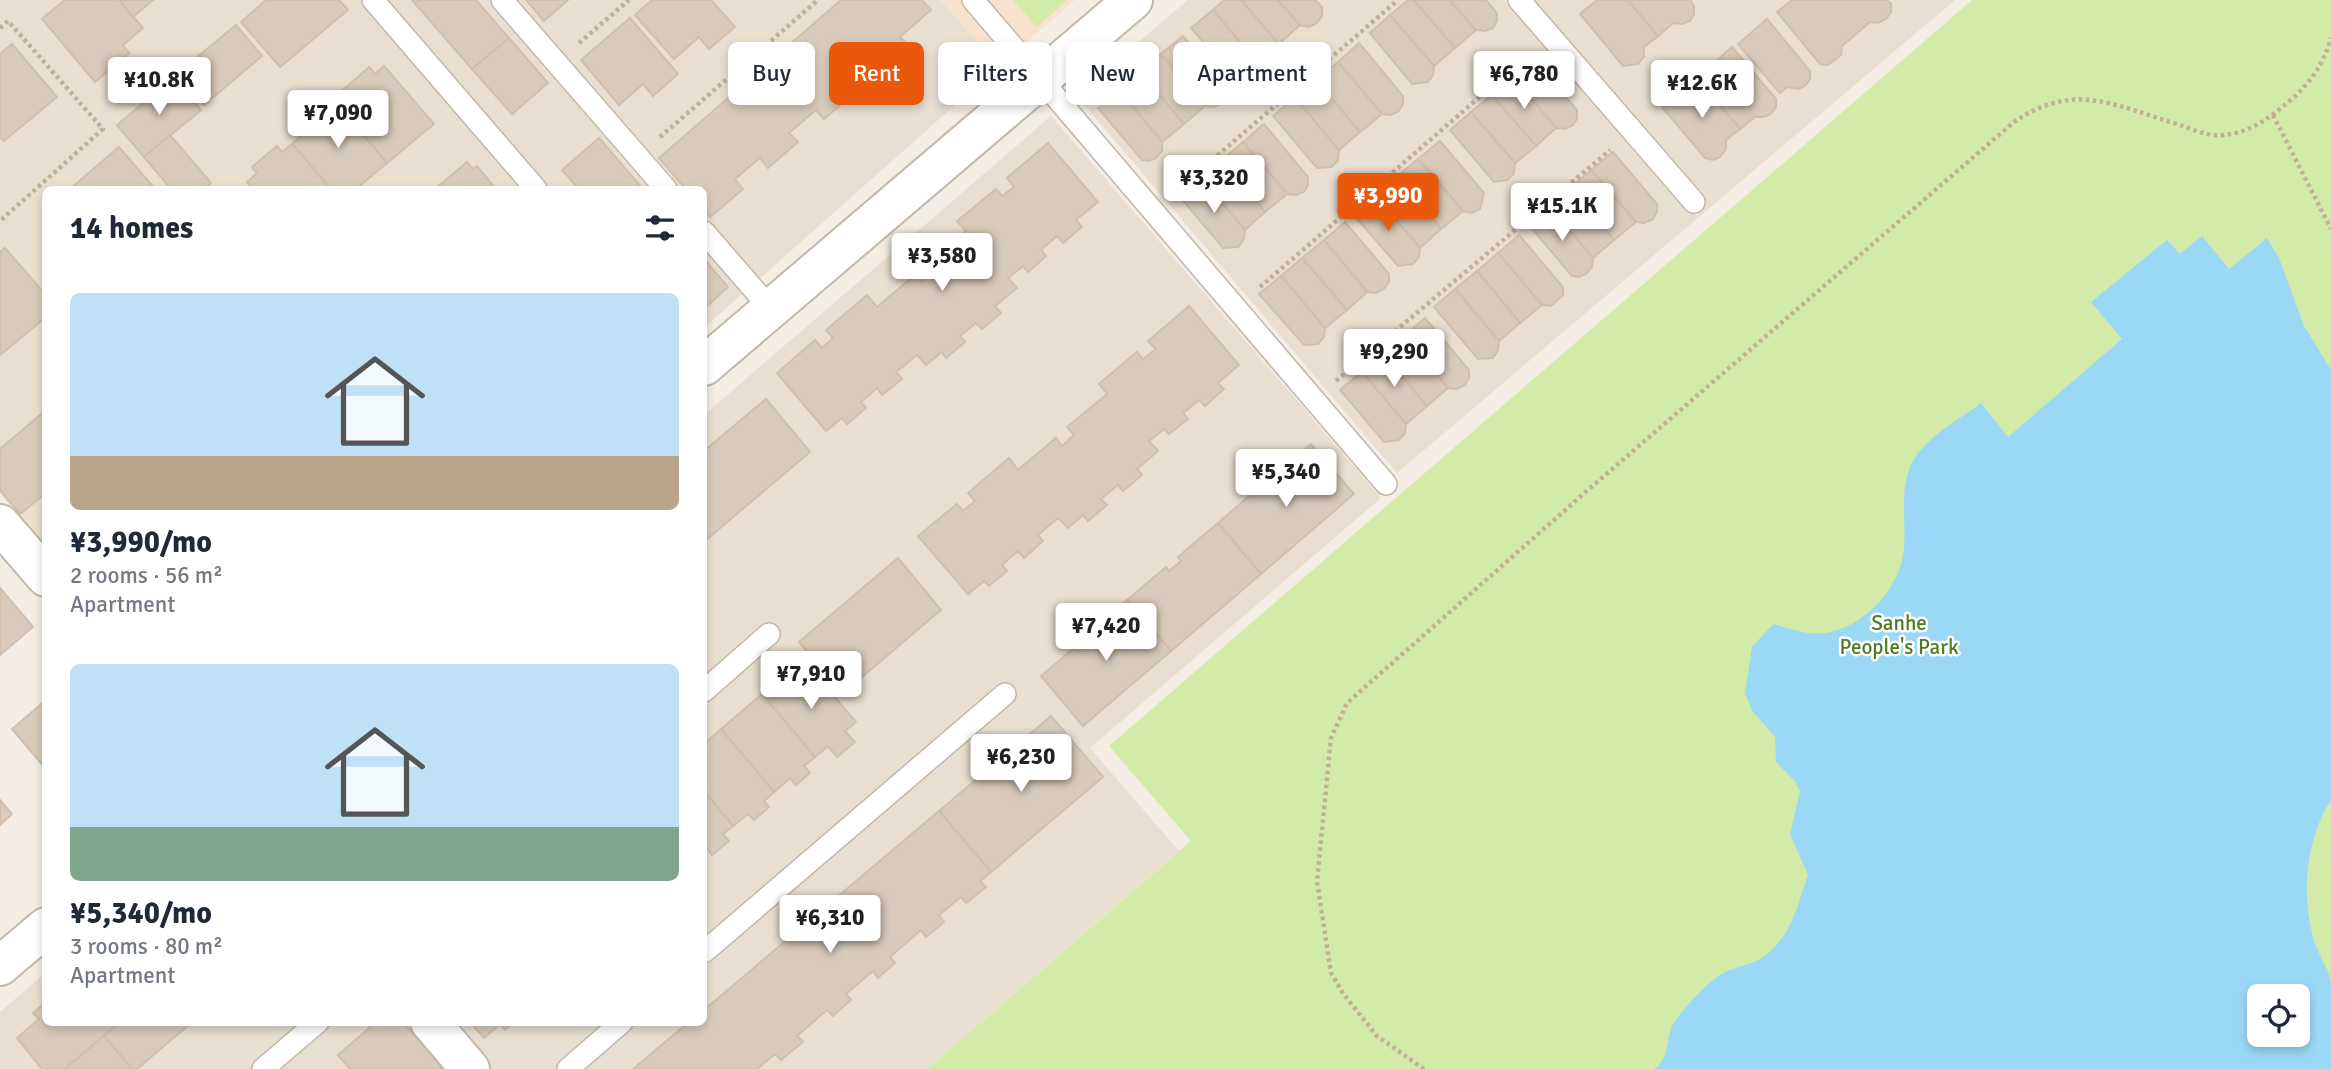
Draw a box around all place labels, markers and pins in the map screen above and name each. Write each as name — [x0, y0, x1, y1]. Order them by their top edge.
pin: ¥6,780 — [1467, 52, 1581, 111]
pin: ¥10.8K — [102, 58, 216, 117]
pin: ¥12.6K — [1645, 60, 1759, 120]
pin: ¥7,090 — [281, 90, 395, 150]
pin: ¥3,320 — [1157, 156, 1271, 215]
pin: ¥3,990 — [1331, 174, 1445, 233]
pin: ¥15.1K — [1505, 184, 1619, 243]
pin: ¥3,580 — [885, 233, 999, 293]
pin: ¥9,290 — [1337, 330, 1451, 389]
pin: ¥5,340 — [1229, 449, 1343, 509]
pin: ¥7,420 — [1049, 604, 1163, 663]
pin: ¥7,910 — [754, 652, 868, 711]
pin: ¥6,230 — [964, 734, 1078, 794]
pin: ¥6,310 — [773, 895, 887, 955]

